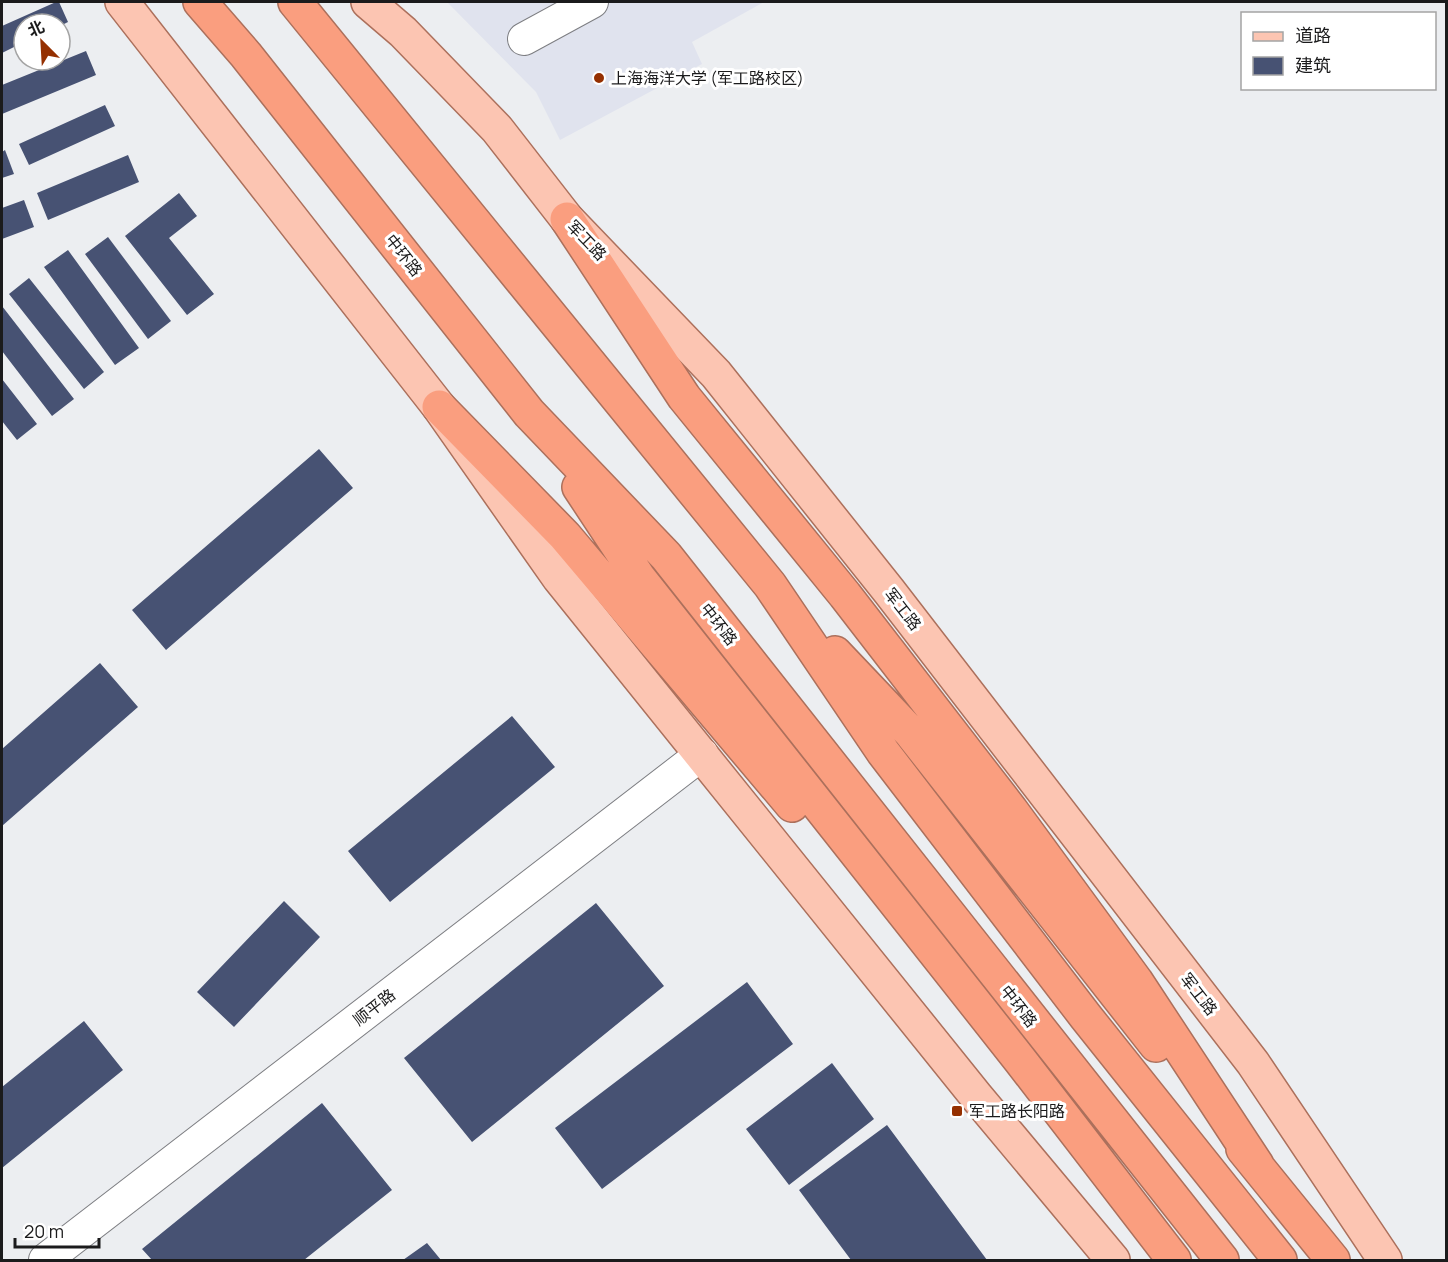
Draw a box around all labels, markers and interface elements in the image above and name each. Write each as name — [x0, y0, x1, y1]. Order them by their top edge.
north arrow — [12, 12, 72, 72]
legend — [1241, 12, 1436, 90]
text: 北 — [24, 15, 48, 42]
text: 道路 — [1295, 23, 1331, 47]
text: 建筑 — [1295, 53, 1331, 77]
place label: 上海海洋大学 (军工路校区) — [611, 67, 804, 89]
marker: 上海海洋大学 (军工路校区) — [592, 71, 606, 85]
street label: 军工路 — [562, 215, 612, 265]
street label: 中环路 — [381, 229, 427, 281]
street label: 军工路 — [880, 583, 926, 635]
street label: 中环路 — [696, 598, 742, 650]
street label: 军工路 — [1176, 968, 1222, 1020]
street label: 中环路 — [996, 980, 1042, 1032]
street label: 顺平路 — [348, 984, 400, 1030]
place label: 军工路长阳路 — [969, 1100, 1065, 1122]
marker: 军工路长阳路 — [950, 1104, 964, 1118]
scale bar — [15, 1211, 99, 1249]
text: 20 m — [24, 1219, 64, 1243]

